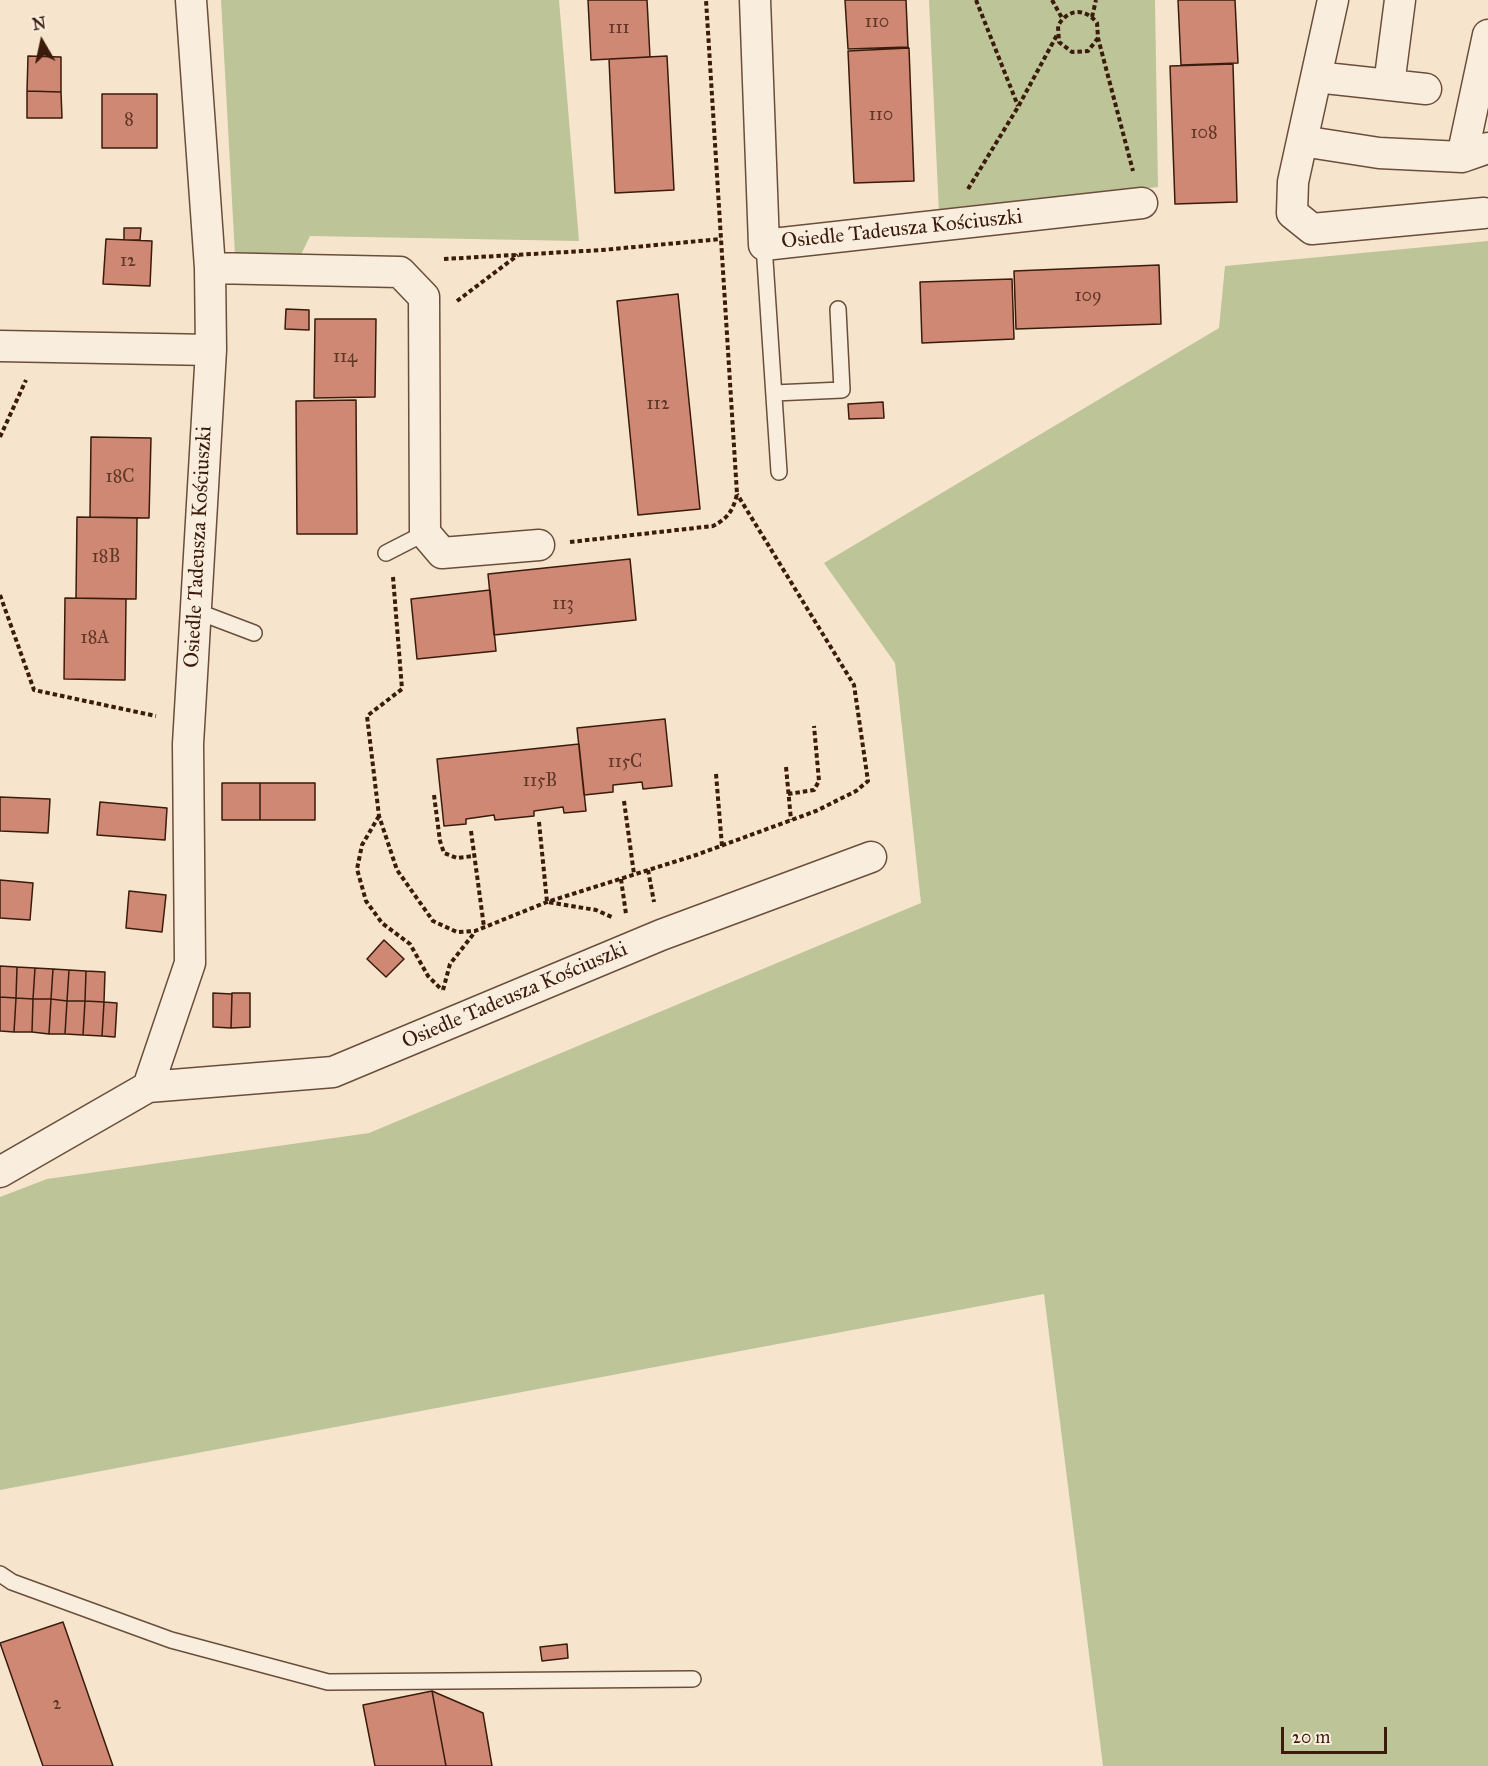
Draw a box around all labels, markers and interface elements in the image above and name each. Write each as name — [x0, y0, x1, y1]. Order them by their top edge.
north arrow — [12, 12, 72, 72]
house number: 110 — [865, 12, 889, 34]
text: N — [31, 13, 47, 34]
house number: 111 — [608, 18, 630, 40]
house number: 110 — [869, 105, 893, 127]
house number: 8 — [124, 110, 134, 132]
house number: 108 — [1190, 123, 1218, 145]
street label: Osiedle Tadeusza Kościuszki — [780, 205, 1024, 255]
house number: 12 — [120, 251, 136, 273]
house number: 109 — [1074, 286, 1102, 308]
house number: 114 — [333, 347, 357, 369]
house number: 112 — [646, 394, 670, 416]
street label: Osiedle Tadeusza Kościuszki — [180, 425, 218, 669]
house number: 18C — [106, 467, 134, 489]
house number: 18B — [92, 547, 120, 569]
house number: 113 — [552, 594, 574, 616]
house number: 18A — [81, 628, 109, 650]
house number: 115C — [608, 752, 642, 774]
house number: 115B — [523, 771, 557, 793]
street label: Osiedle Tadeusza Kościuszki — [399, 937, 631, 1055]
house number: 2 — [53, 1694, 61, 1716]
scale bar — [1284, 1715, 1390, 1753]
text: 20 m — [1292, 1726, 1330, 1748]

